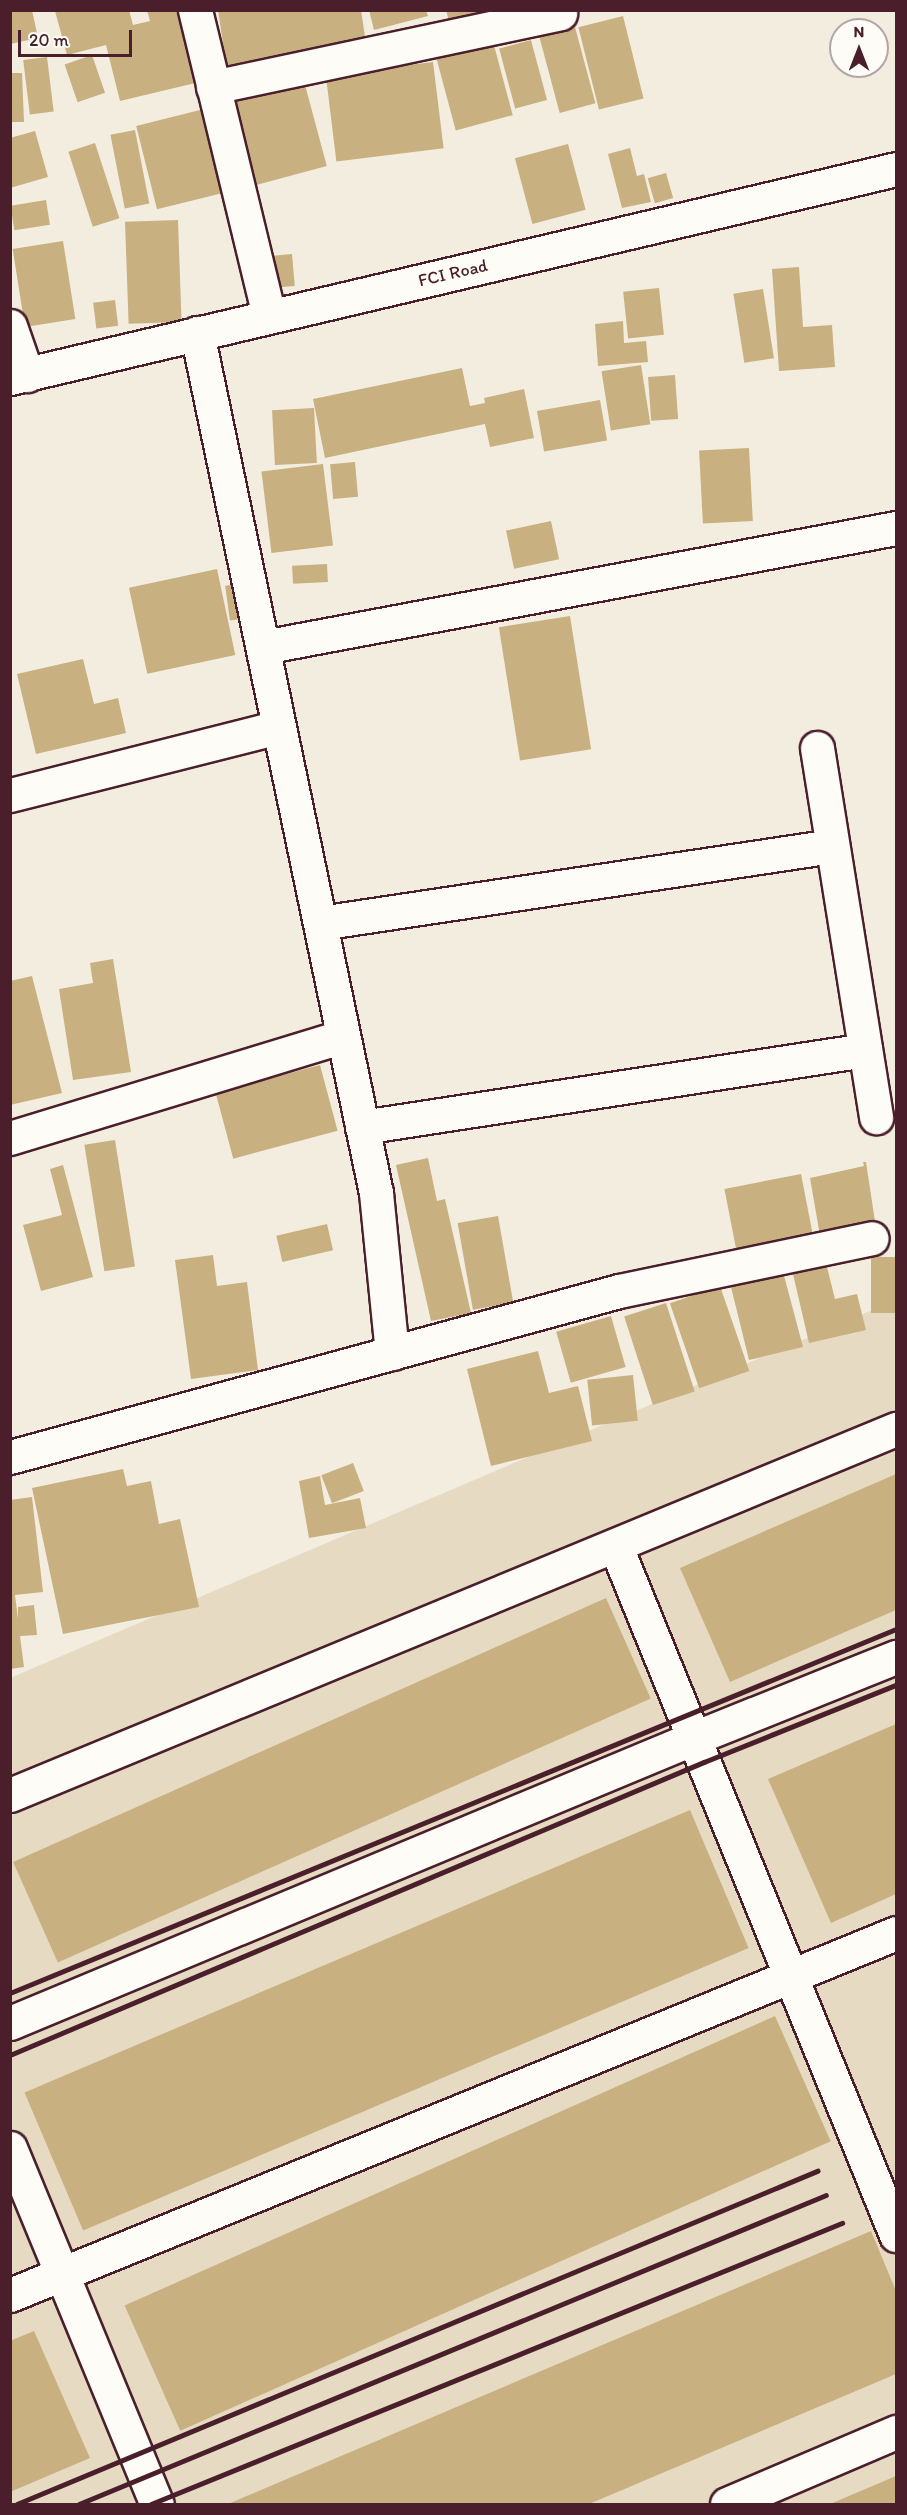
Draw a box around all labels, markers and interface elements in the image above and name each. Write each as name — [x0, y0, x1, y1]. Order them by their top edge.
scale bar — [21, 18, 135, 56]
north arrow — [829, 18, 889, 78]
text: N — [854, 22, 864, 41]
text: 20 m — [29, 29, 69, 51]
street label: FCI Road — [416, 255, 490, 291]

